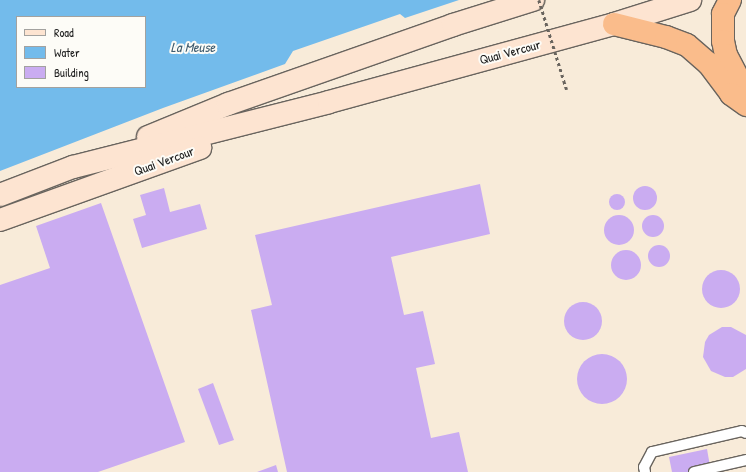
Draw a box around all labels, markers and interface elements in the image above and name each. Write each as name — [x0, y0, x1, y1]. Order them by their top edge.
legend — [16, 16, 146, 88]
text: Road — [54, 24, 74, 41]
street label: Quai Vercour — [478, 36, 542, 68]
water label: La Meuse — [171, 39, 215, 55]
text: Water — [54, 44, 80, 61]
text: Building — [54, 64, 89, 81]
street label: Quai Vercour — [132, 143, 196, 179]

